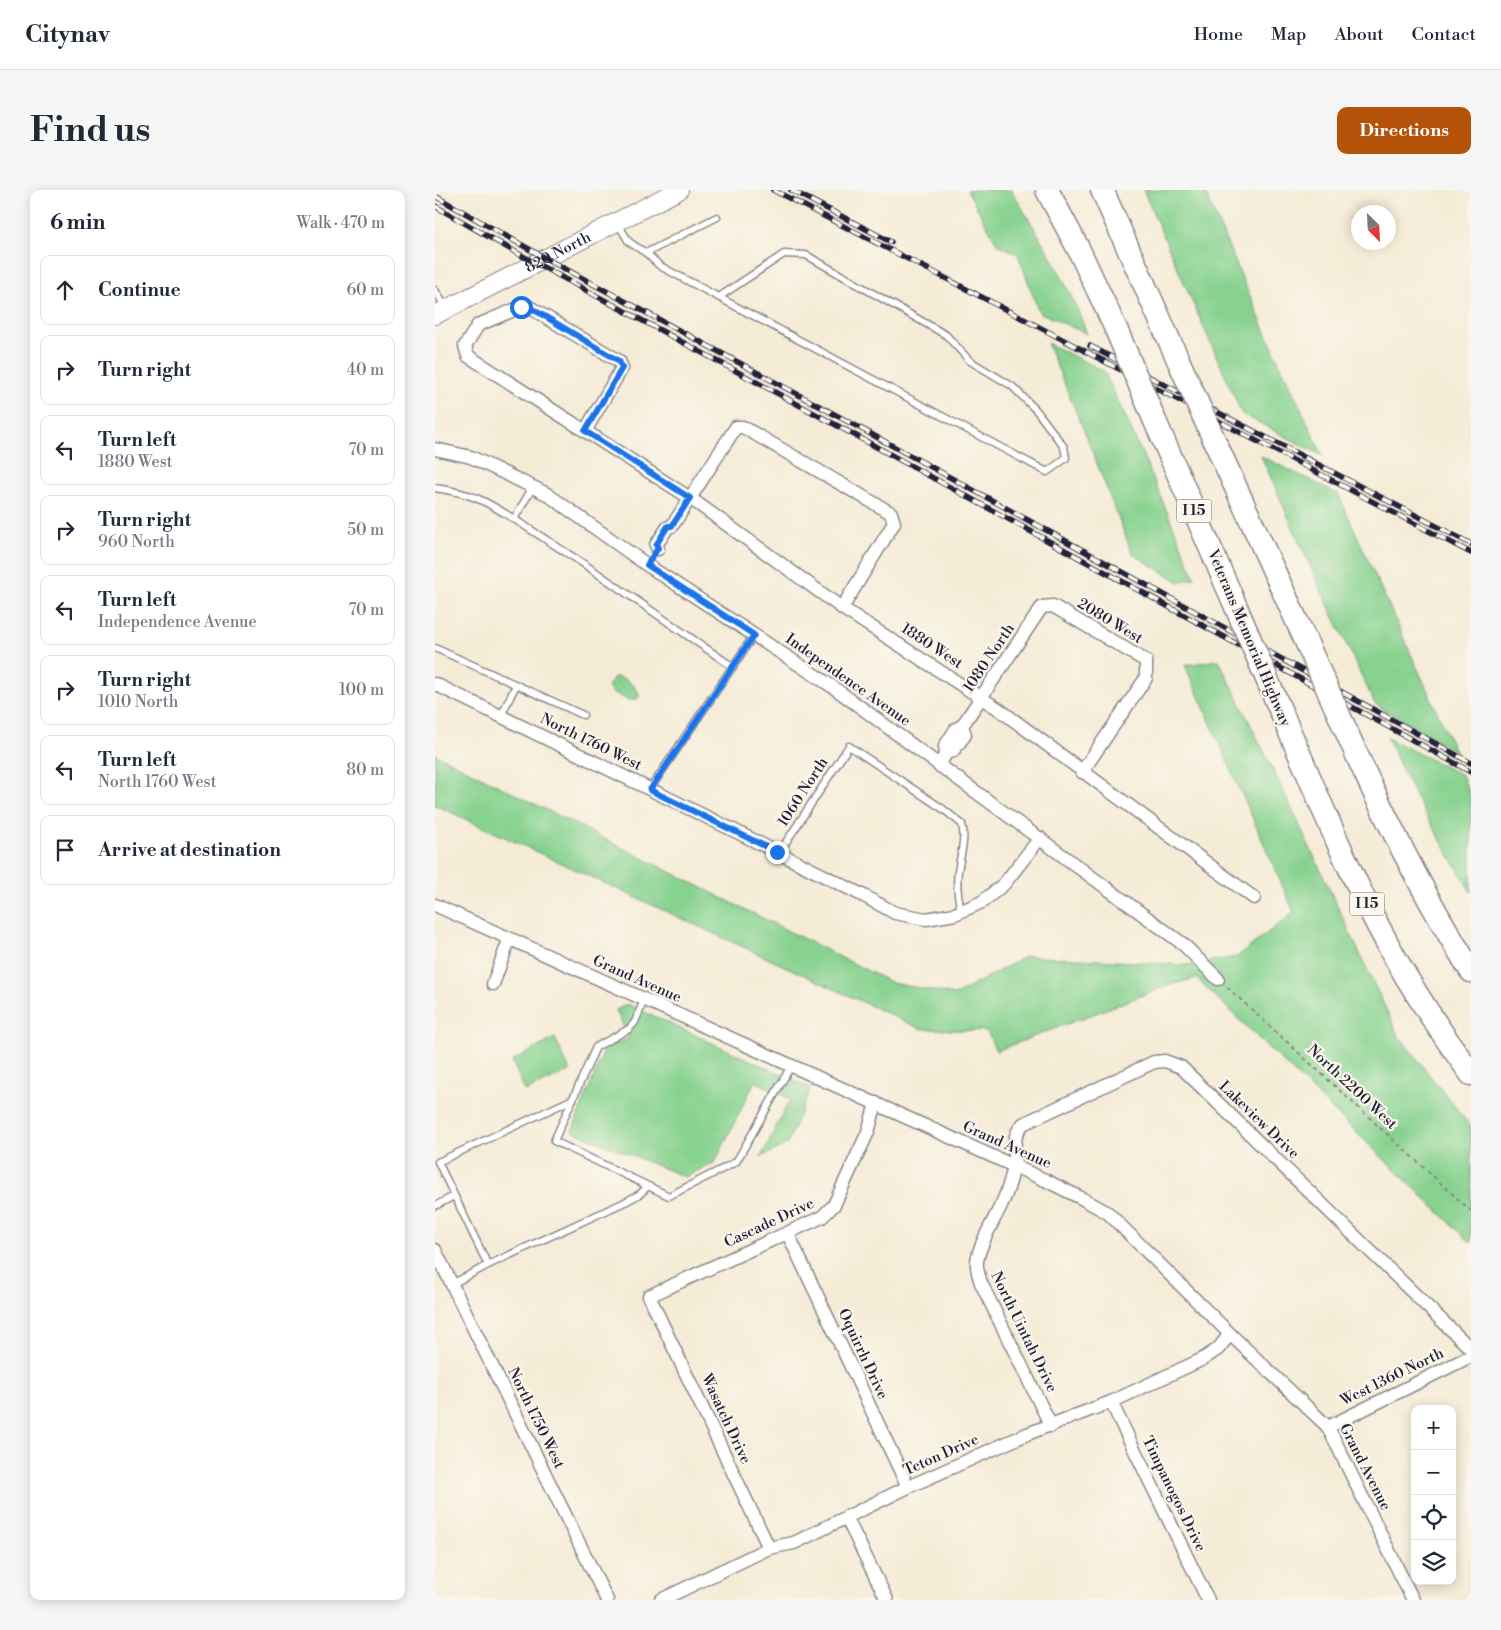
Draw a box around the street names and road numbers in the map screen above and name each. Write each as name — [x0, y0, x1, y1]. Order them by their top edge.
street label: 820 North — [522, 227, 594, 277]
road number: I 15 — [1177, 500, 1211, 522]
street label: Veterans Memorial Highway — [1203, 546, 1295, 730]
street label: 2080 West — [1074, 594, 1147, 648]
street label: 1880 West — [898, 619, 967, 673]
street label: 1080 North — [959, 620, 1019, 696]
street label: Independence Avenue — [782, 630, 914, 730]
street label: North 1760 West — [537, 709, 646, 775]
street label: 1060 North — [774, 754, 832, 830]
road number: I 15 — [1349, 892, 1385, 916]
street label: Grand Avenue — [590, 951, 684, 1007]
street label: North 2200 West — [1303, 1040, 1401, 1134]
street label: Lakeview Drive — [1215, 1077, 1303, 1163]
street label: Grand Avenue — [960, 1117, 1054, 1173]
street label: Cascade Drive — [721, 1194, 817, 1252]
street label: North Uintah Drive — [986, 1268, 1062, 1396]
street label: Oquirrh Drive — [834, 1306, 892, 1402]
street label: West 1360 North — [1336, 1344, 1447, 1411]
street label: North 1750 West — [503, 1364, 569, 1472]
street label: Wasatch Drive — [696, 1370, 755, 1467]
street label: Grand Avenue — [1335, 1420, 1395, 1514]
street label: Teton Drive — [900, 1430, 982, 1480]
street label: Timpanogos Drive — [1138, 1433, 1210, 1555]

